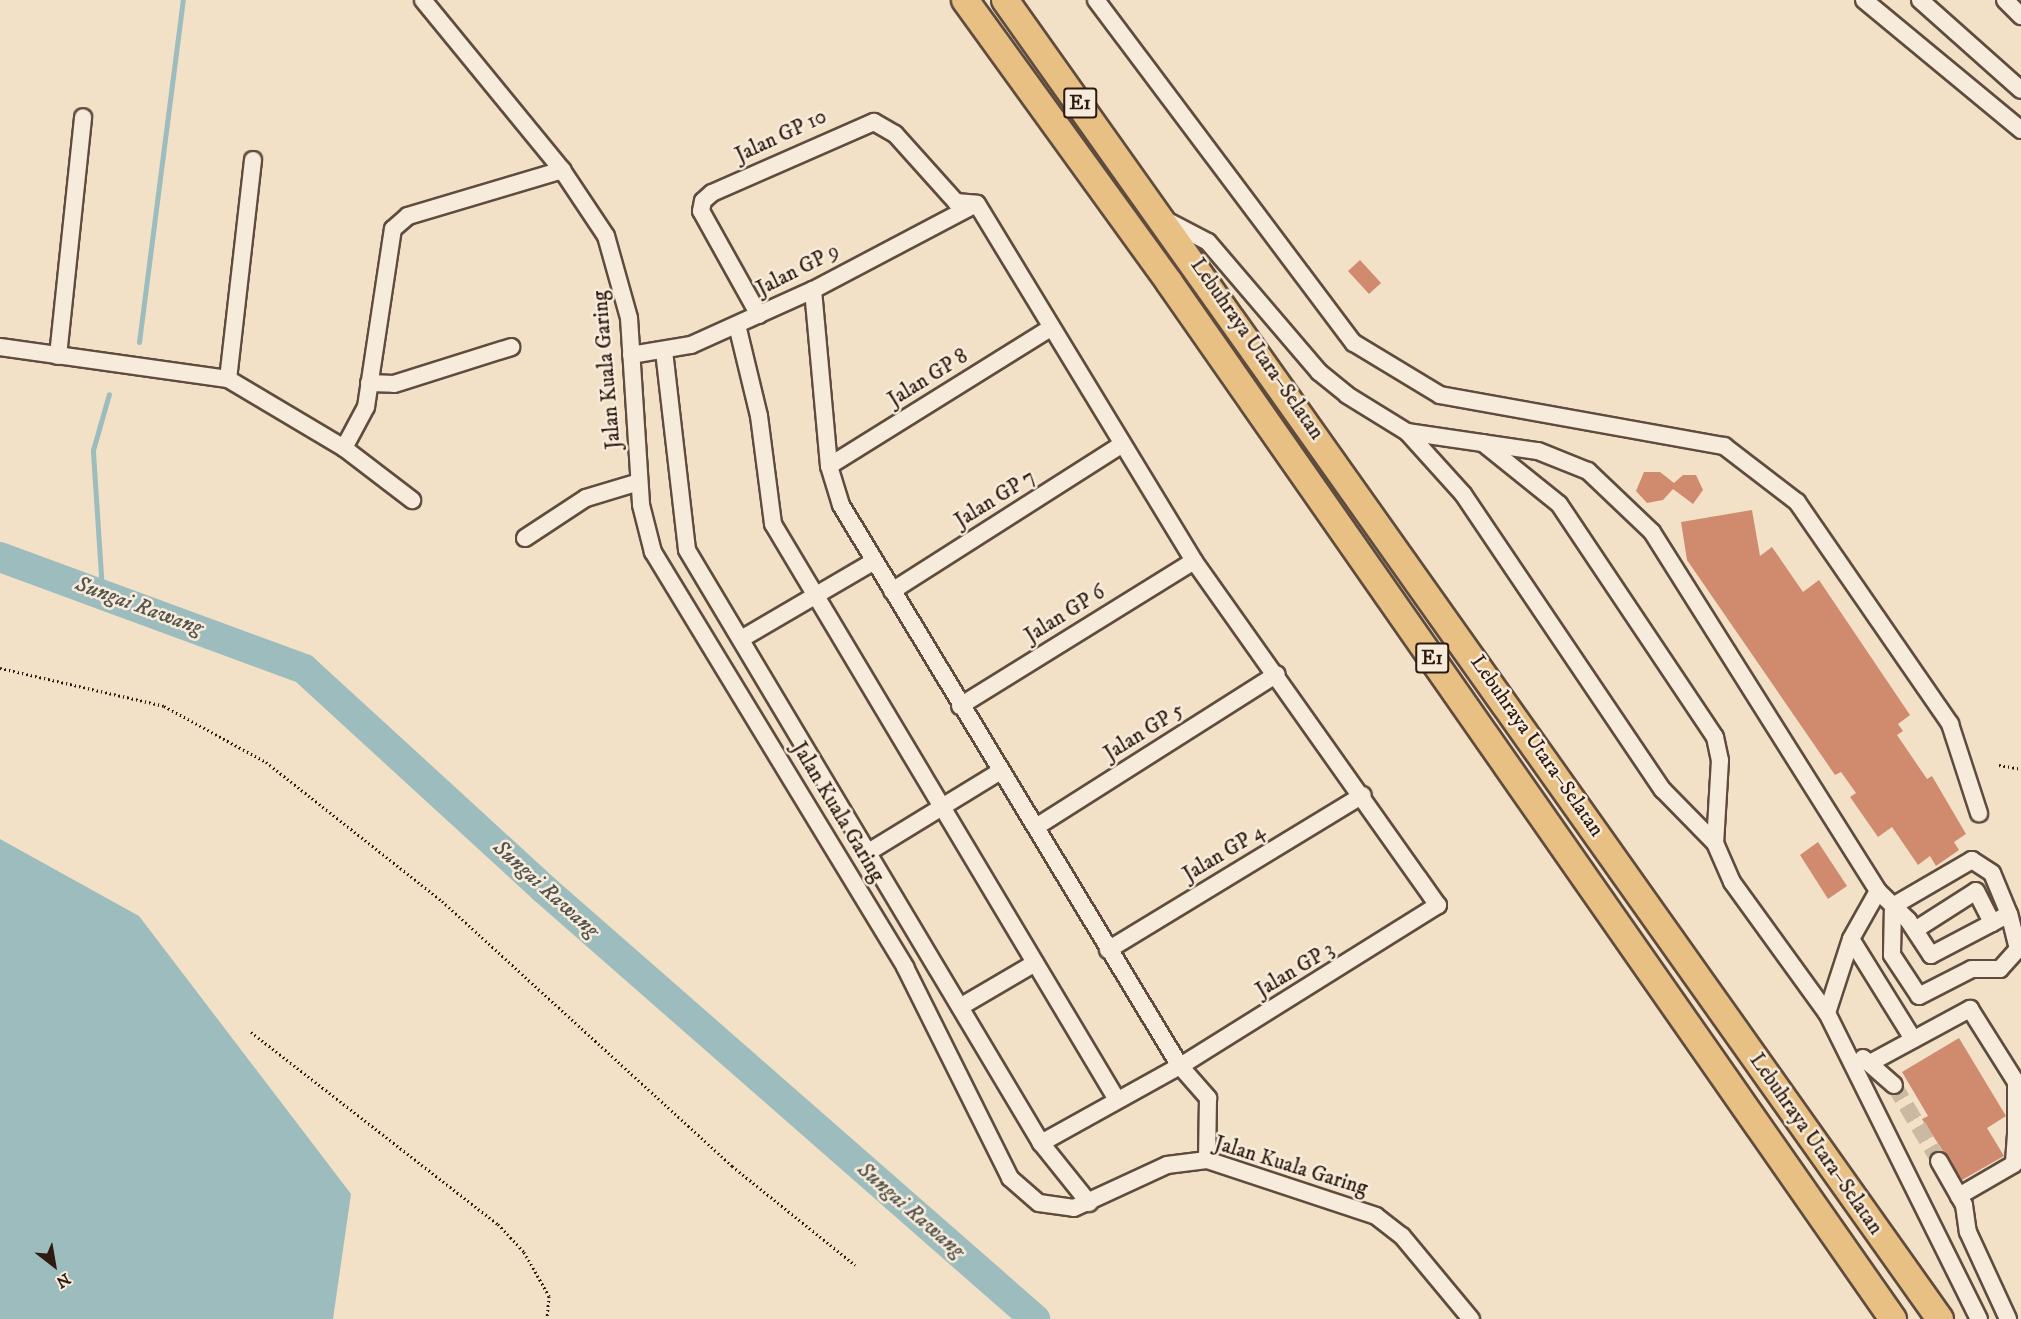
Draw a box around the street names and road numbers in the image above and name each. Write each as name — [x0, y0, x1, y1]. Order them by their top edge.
road number: E1 — [1062, 86, 1098, 120]
street label: Jalan GP 10 — [731, 104, 831, 168]
street label: Jalan GP 9 — [752, 238, 844, 302]
street label: Lebuhraya Utara–Selatan — [1185, 253, 1329, 445]
street label: Jalan Kuala Garing — [588, 290, 626, 450]
street label: Jalan GP 8 — [883, 344, 973, 412]
street label: Jalan GP 7 — [950, 464, 1040, 534]
street label: Jalan GP 6 — [1020, 580, 1110, 648]
road number: E1 — [1414, 641, 1450, 675]
street label: Lebuhraya Utara–Selatan — [1465, 650, 1609, 842]
street label: Jalan GP 5 — [1099, 698, 1189, 766]
street label: Jalan Kuala Garing — [786, 737, 890, 887]
street label: Jalan GP 4 — [1178, 819, 1270, 887]
street label: Jalan GP 3 — [1251, 937, 1339, 1003]
street label: Lebuhraya Utara–Selatan — [1744, 1048, 1888, 1240]
street label: Jalan Kuala Garing — [1211, 1131, 1371, 1201]

